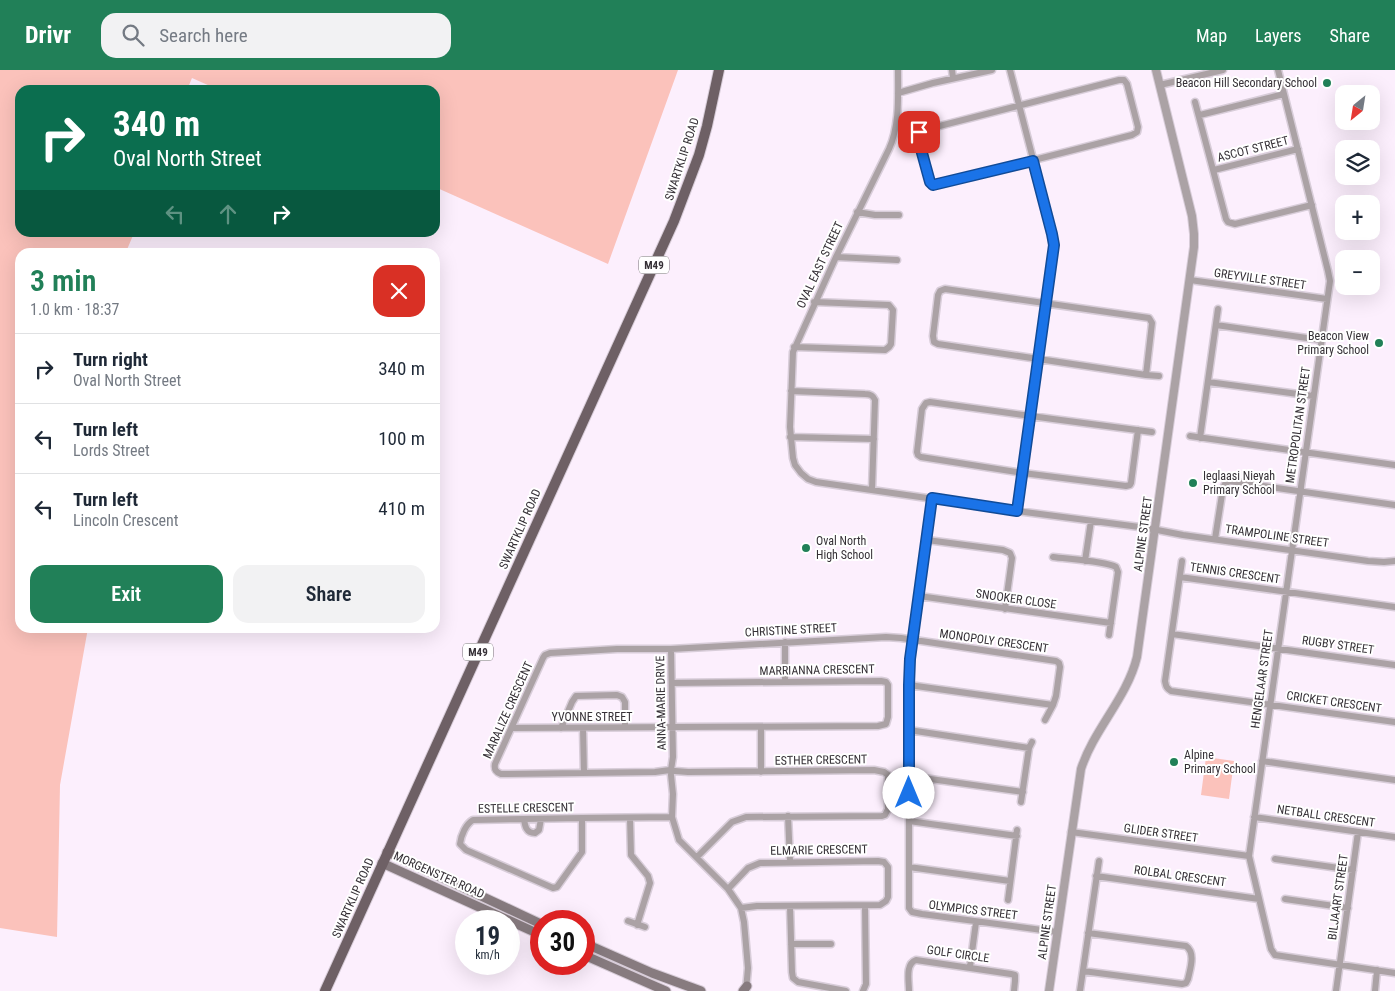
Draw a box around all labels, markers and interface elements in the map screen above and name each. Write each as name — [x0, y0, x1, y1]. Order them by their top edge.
search box — [101, 13, 451, 58]
text: Drivr — [25, 21, 71, 49]
icon: search — [119, 21, 147, 49]
text: Search here — [159, 24, 248, 47]
text: Map — [1196, 25, 1227, 46]
text: Layers — [1255, 25, 1302, 46]
text: Share — [1330, 25, 1370, 46]
place label: Beacon Hill Secondary School — [1176, 76, 1317, 90]
marker: Beacon Hill Secondary School — [1321, 77, 1333, 89]
north arrow — [1335, 85, 1380, 130]
map controls — [1335, 85, 1380, 295]
text: 340 m — [113, 104, 200, 145]
icon: right — [30, 105, 95, 170]
pin — [898, 111, 940, 153]
street label: SWARTKLIP ROAD — [662, 116, 702, 202]
icon: arrive — [905, 118, 933, 146]
street label: ASCOT STREET — [1216, 133, 1290, 165]
button: layers — [1335, 140, 1380, 185]
text: Oval North Street — [113, 146, 262, 171]
button: + — [1335, 195, 1380, 240]
icon: left — [161, 200, 189, 228]
icon: ahead — [214, 200, 242, 228]
icon: right — [267, 200, 295, 228]
street label: OVAL EAST STREET — [794, 220, 846, 310]
button: − — [1335, 250, 1380, 295]
road number: M49 — [639, 256, 669, 274]
text: 3 min — [30, 263, 96, 298]
button: close — [373, 265, 425, 317]
street label: GREYVILLE STREET — [1213, 266, 1307, 292]
text: 1.0 km · 18:37 — [30, 300, 120, 319]
place label: Beacon View Primary School — [1297, 329, 1369, 357]
marker: Beacon View Primary School — [1373, 337, 1385, 349]
text: Turn right — [73, 348, 148, 371]
icon: right — [30, 355, 58, 383]
text: 340 m — [378, 357, 425, 380]
street label: METROPOLITAN STREET — [1283, 366, 1313, 484]
text: Oval North Street — [73, 371, 181, 390]
text: Turn left — [73, 418, 138, 441]
icon: left — [30, 425, 58, 453]
text: 100 m — [378, 427, 425, 450]
text: Lords Street — [73, 441, 150, 460]
place label: Ieglaasi Nieyah Primary School — [1203, 469, 1275, 497]
marker: Ieglaasi Nieyah Primary School — [1187, 477, 1199, 489]
street label: SWARTKLIP ROAD — [496, 487, 544, 571]
text: Turn left — [73, 488, 138, 511]
icon: left — [30, 495, 58, 523]
street label: ALPINE STREET — [1131, 496, 1155, 572]
text: 410 m — [378, 497, 425, 520]
text: Lincoln Crescent — [73, 511, 179, 530]
street label: TRAMPOLINE STREET — [1224, 522, 1330, 550]
place label: Oval North High School — [816, 534, 873, 562]
marker: Oval North High School — [800, 542, 812, 554]
street label: TENNIS CRESCENT — [1189, 560, 1281, 586]
button: Exit — [30, 565, 223, 623]
button: Share — [233, 565, 425, 623]
street label: SNOOKER CLOSE — [975, 586, 1057, 612]
street label: CHRISTINE STREET — [745, 621, 837, 639]
street label: MONOPOLY CRESCENT — [939, 626, 1049, 656]
street label: HENGELAAR STREET — [1248, 629, 1276, 729]
street label: RUGBY STREET — [1301, 633, 1375, 657]
road number: M49 — [463, 644, 493, 660]
street label: ANNA-MARIE DRIVE — [653, 655, 669, 751]
street label: MARALIZE CRESCENT — [480, 659, 536, 761]
street label: MARRIANNA CRESCENT — [759, 662, 875, 678]
street label: CRICKET CRESCENT — [1285, 688, 1383, 716]
street label: YVONNE STREET — [552, 710, 633, 724]
place label: Alpine Primary School — [1184, 748, 1256, 776]
street label: ESTHER CRESCENT — [775, 752, 867, 768]
marker: Alpine Primary School — [1168, 756, 1180, 768]
position arrow — [882, 766, 934, 818]
street label: ESTELLE CRESCENT — [478, 800, 574, 816]
street label: NETBALL CRESCENT — [1276, 802, 1376, 830]
street label: GLIDER STREET — [1123, 821, 1199, 845]
street label: ELMARIE CRESCENT — [770, 842, 868, 858]
street label: MORGENSTER ROAD — [391, 849, 487, 901]
street label: BILJAART STREET — [1325, 853, 1351, 941]
street label: SWARTKLIP ROAD — [329, 856, 377, 940]
street label: ROLBAL CRESCENT — [1133, 863, 1227, 889]
street label: ALPINE STREET — [1035, 884, 1059, 960]
street label: OLYMPICS STREET — [928, 898, 1018, 922]
speed limit sign: 30 — [530, 910, 595, 975]
text: 19 — [475, 922, 500, 951]
street label: GOLF CIRCLE — [926, 943, 990, 965]
text: km/h — [475, 948, 500, 962]

